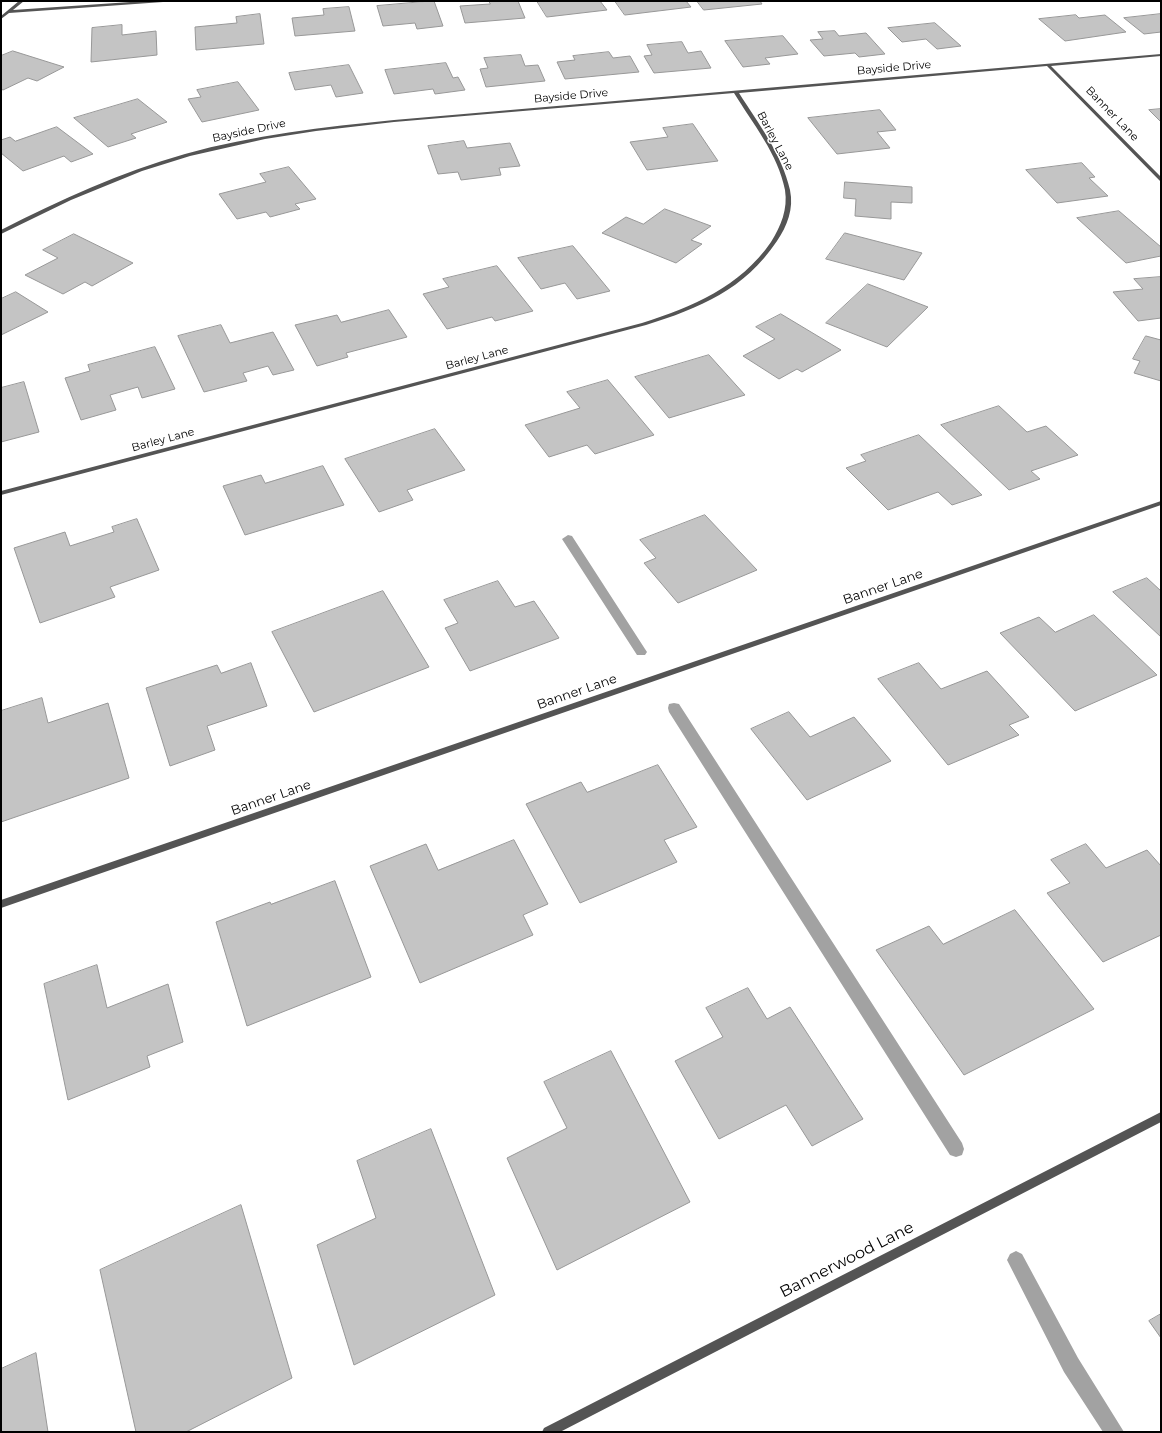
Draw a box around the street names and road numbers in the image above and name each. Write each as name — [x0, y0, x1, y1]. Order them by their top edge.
street label: Bayside Drive — [856, 58, 932, 78]
street label: Banner Lane — [1083, 84, 1141, 144]
street label: Bayside Drive — [533, 86, 609, 106]
street label: Barley Lane — [754, 109, 796, 173]
street label: Bayside Drive — [211, 117, 287, 145]
street label: Barley Lane — [444, 343, 510, 373]
street label: Barley Lane — [130, 425, 196, 455]
street label: Banner Lane — [841, 566, 925, 608]
street label: Banner Lane — [535, 671, 619, 713]
street label: Banner Lane — [229, 777, 313, 819]
street label: Bannerwood Lane — [777, 1218, 917, 1302]

